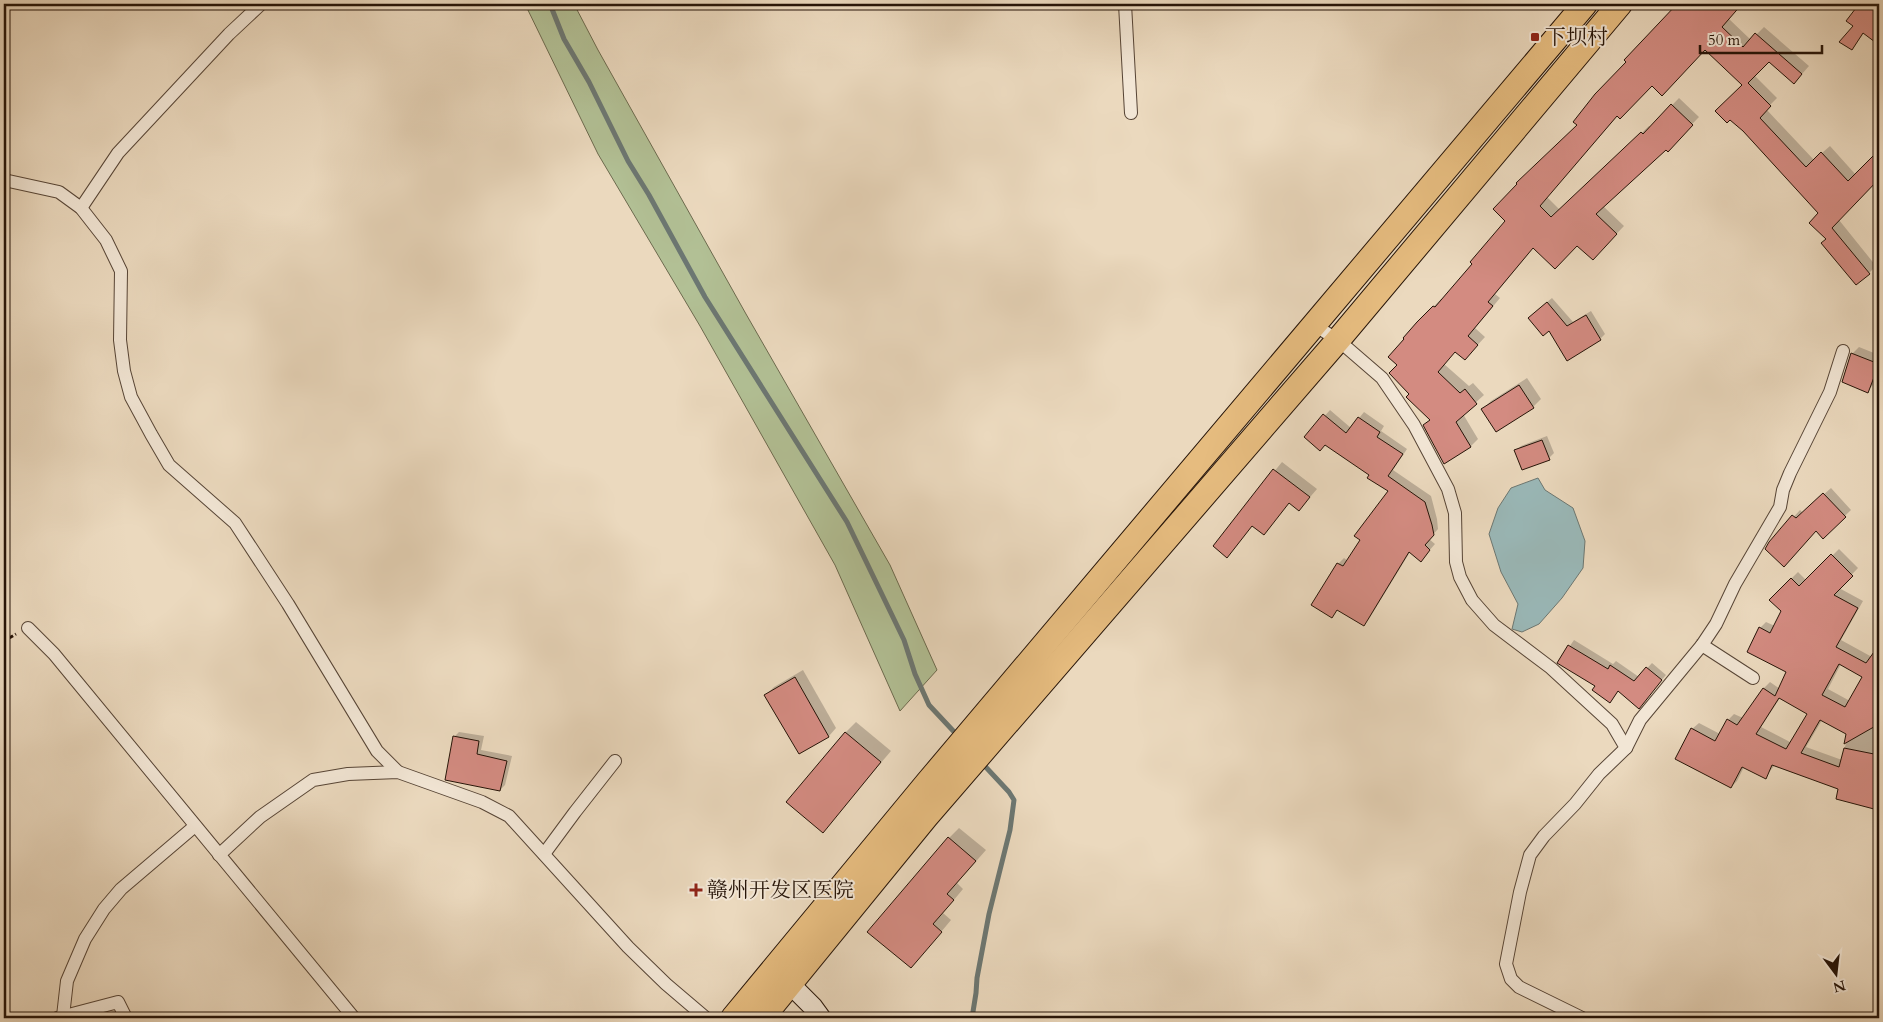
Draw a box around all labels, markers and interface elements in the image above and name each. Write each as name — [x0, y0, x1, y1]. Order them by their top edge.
scale bar — [1700, 22, 1823, 54]
place label: 下坝村 — [1545, 23, 1608, 52]
text: 50 m — [1708, 30, 1740, 50]
marker: 下坝村 — [1529, 31, 1541, 43]
place label: 赣州开发区医院 — [707, 876, 854, 905]
marker: 赣州开发区医院 — [689, 883, 703, 897]
north arrow — [1810, 950, 1860, 1000]
text: N — [1831, 975, 1848, 997]

